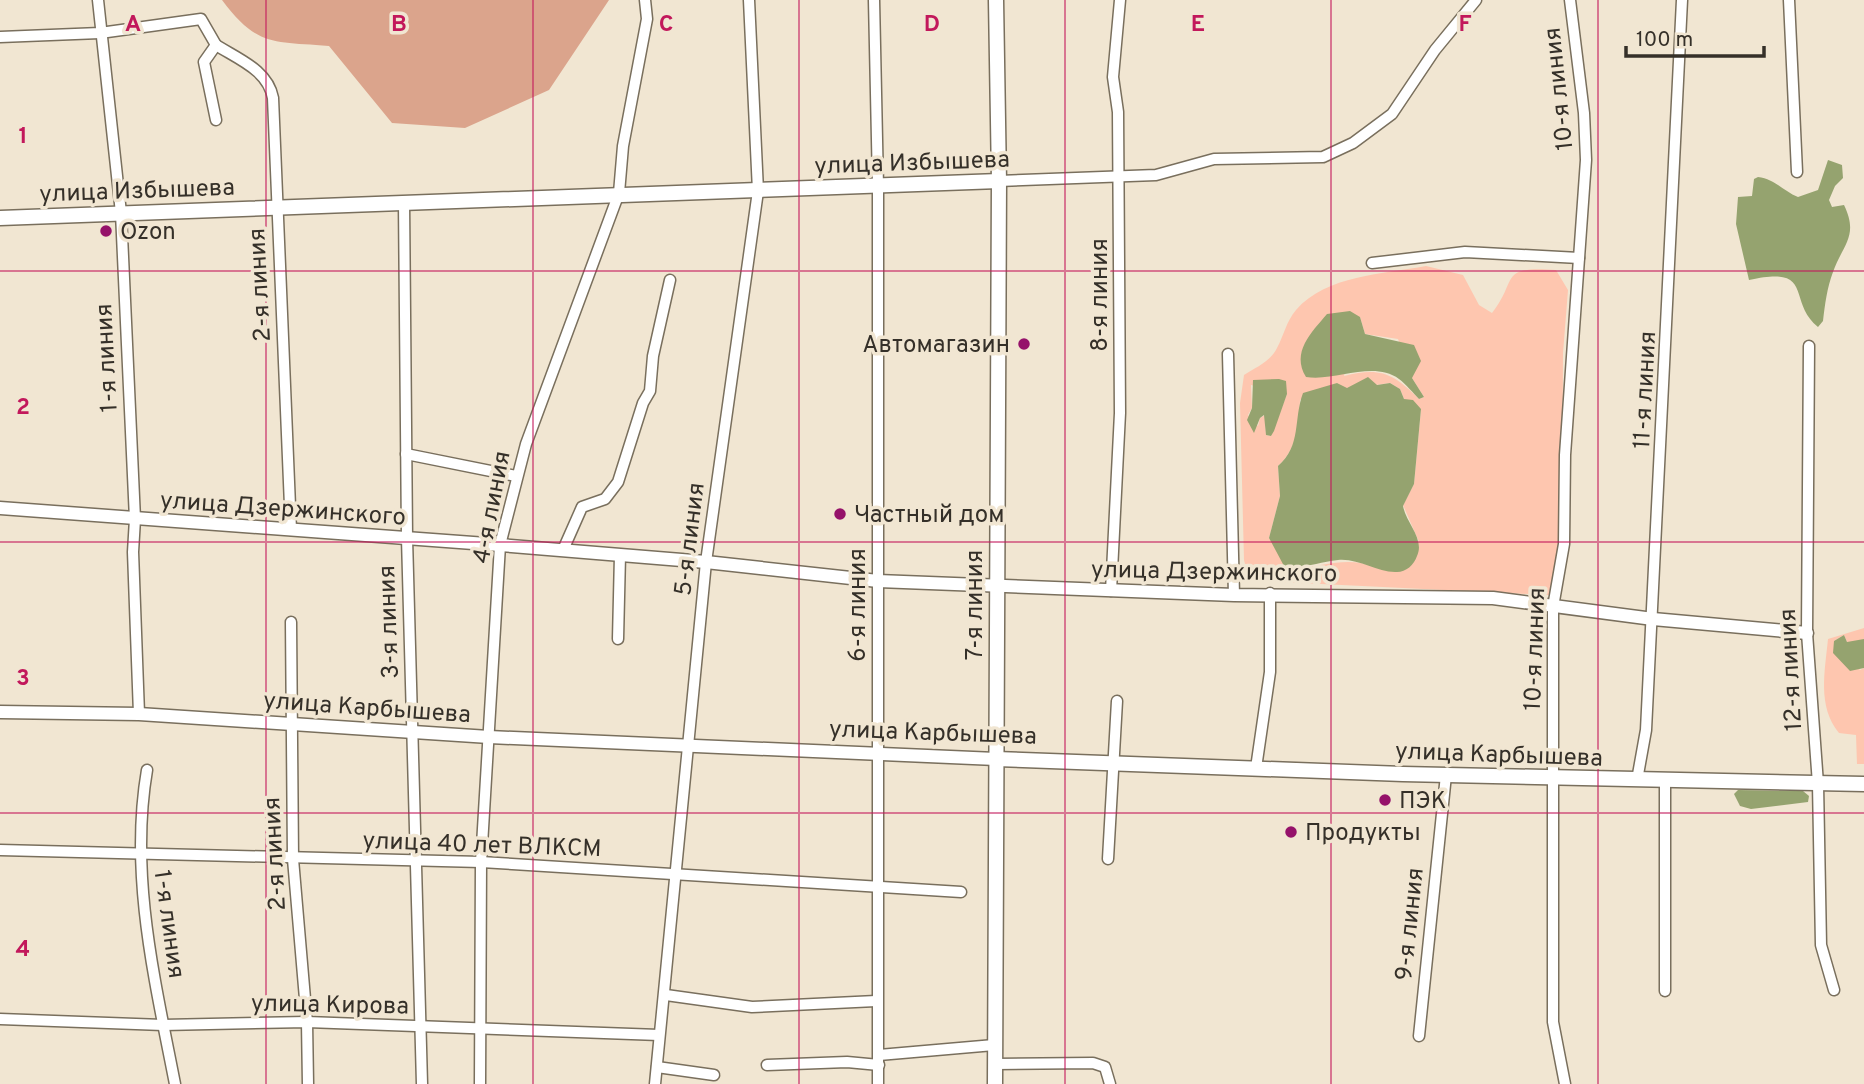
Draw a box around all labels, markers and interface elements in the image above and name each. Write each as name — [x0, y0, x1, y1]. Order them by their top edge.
text: A — [125, 11, 141, 40]
text: B — [391, 11, 407, 40]
text: C — [659, 11, 673, 40]
text: D — [924, 11, 940, 40]
text: E — [1191, 11, 1205, 40]
text: F — [1458, 11, 1472, 40]
scale bar — [1626, 14, 1764, 58]
street label: 10-я линия — [1539, 26, 1581, 152]
text: 100 m — [1636, 27, 1693, 54]
text: 1 — [18, 123, 28, 152]
street label: улица Избышева — [814, 146, 1010, 182]
street label: улица Избышева — [39, 174, 235, 210]
place label: Ozon — [120, 218, 176, 248]
marker: Ozon — [98, 223, 114, 239]
street label: 2-я линия — [243, 227, 279, 342]
street label: 8-я линия — [1086, 238, 1116, 352]
street label: 1-я линия — [90, 303, 126, 413]
street label: 11-я линия — [1628, 330, 1664, 450]
place label: Автомагазин — [862, 331, 1010, 361]
marker: Автомагазин — [1016, 336, 1032, 352]
text: 2 — [16, 394, 30, 423]
street label: 4-я линия — [467, 449, 519, 566]
street label: 5-я линия — [669, 481, 713, 598]
street label: улица Дзержинского — [159, 486, 407, 534]
place label: Частный дом — [854, 501, 1004, 531]
marker: Частный дом — [832, 506, 848, 522]
street label: 6-я линия — [844, 548, 874, 662]
street label: 7-я линия — [961, 550, 991, 660]
street label: улица Дзержинского — [1090, 556, 1337, 590]
street label: 3-я линия — [373, 565, 407, 679]
street label: 10-я линия — [1519, 587, 1553, 711]
street label: 12-я линия — [1774, 608, 1810, 732]
text: 3 — [16, 665, 30, 694]
street label: улица Карбышева — [262, 687, 472, 731]
street label: улица Карбышева — [828, 715, 1037, 753]
street label: улица Карбышева — [1394, 737, 1603, 775]
place label: ПЭК — [1399, 787, 1447, 817]
marker: ПЭК — [1377, 792, 1393, 808]
street label: 2-я линия — [258, 796, 294, 911]
place label: Продукты — [1305, 819, 1421, 849]
marker: Продукты — [1283, 824, 1299, 840]
street label: улица 40 лет ВЛКСМ — [362, 827, 602, 865]
street label: 9-я линия — [1390, 866, 1432, 982]
street label: 1-я линия — [146, 868, 190, 980]
text: 4 — [16, 936, 30, 965]
street label: улица Кирова — [251, 990, 409, 1022]

